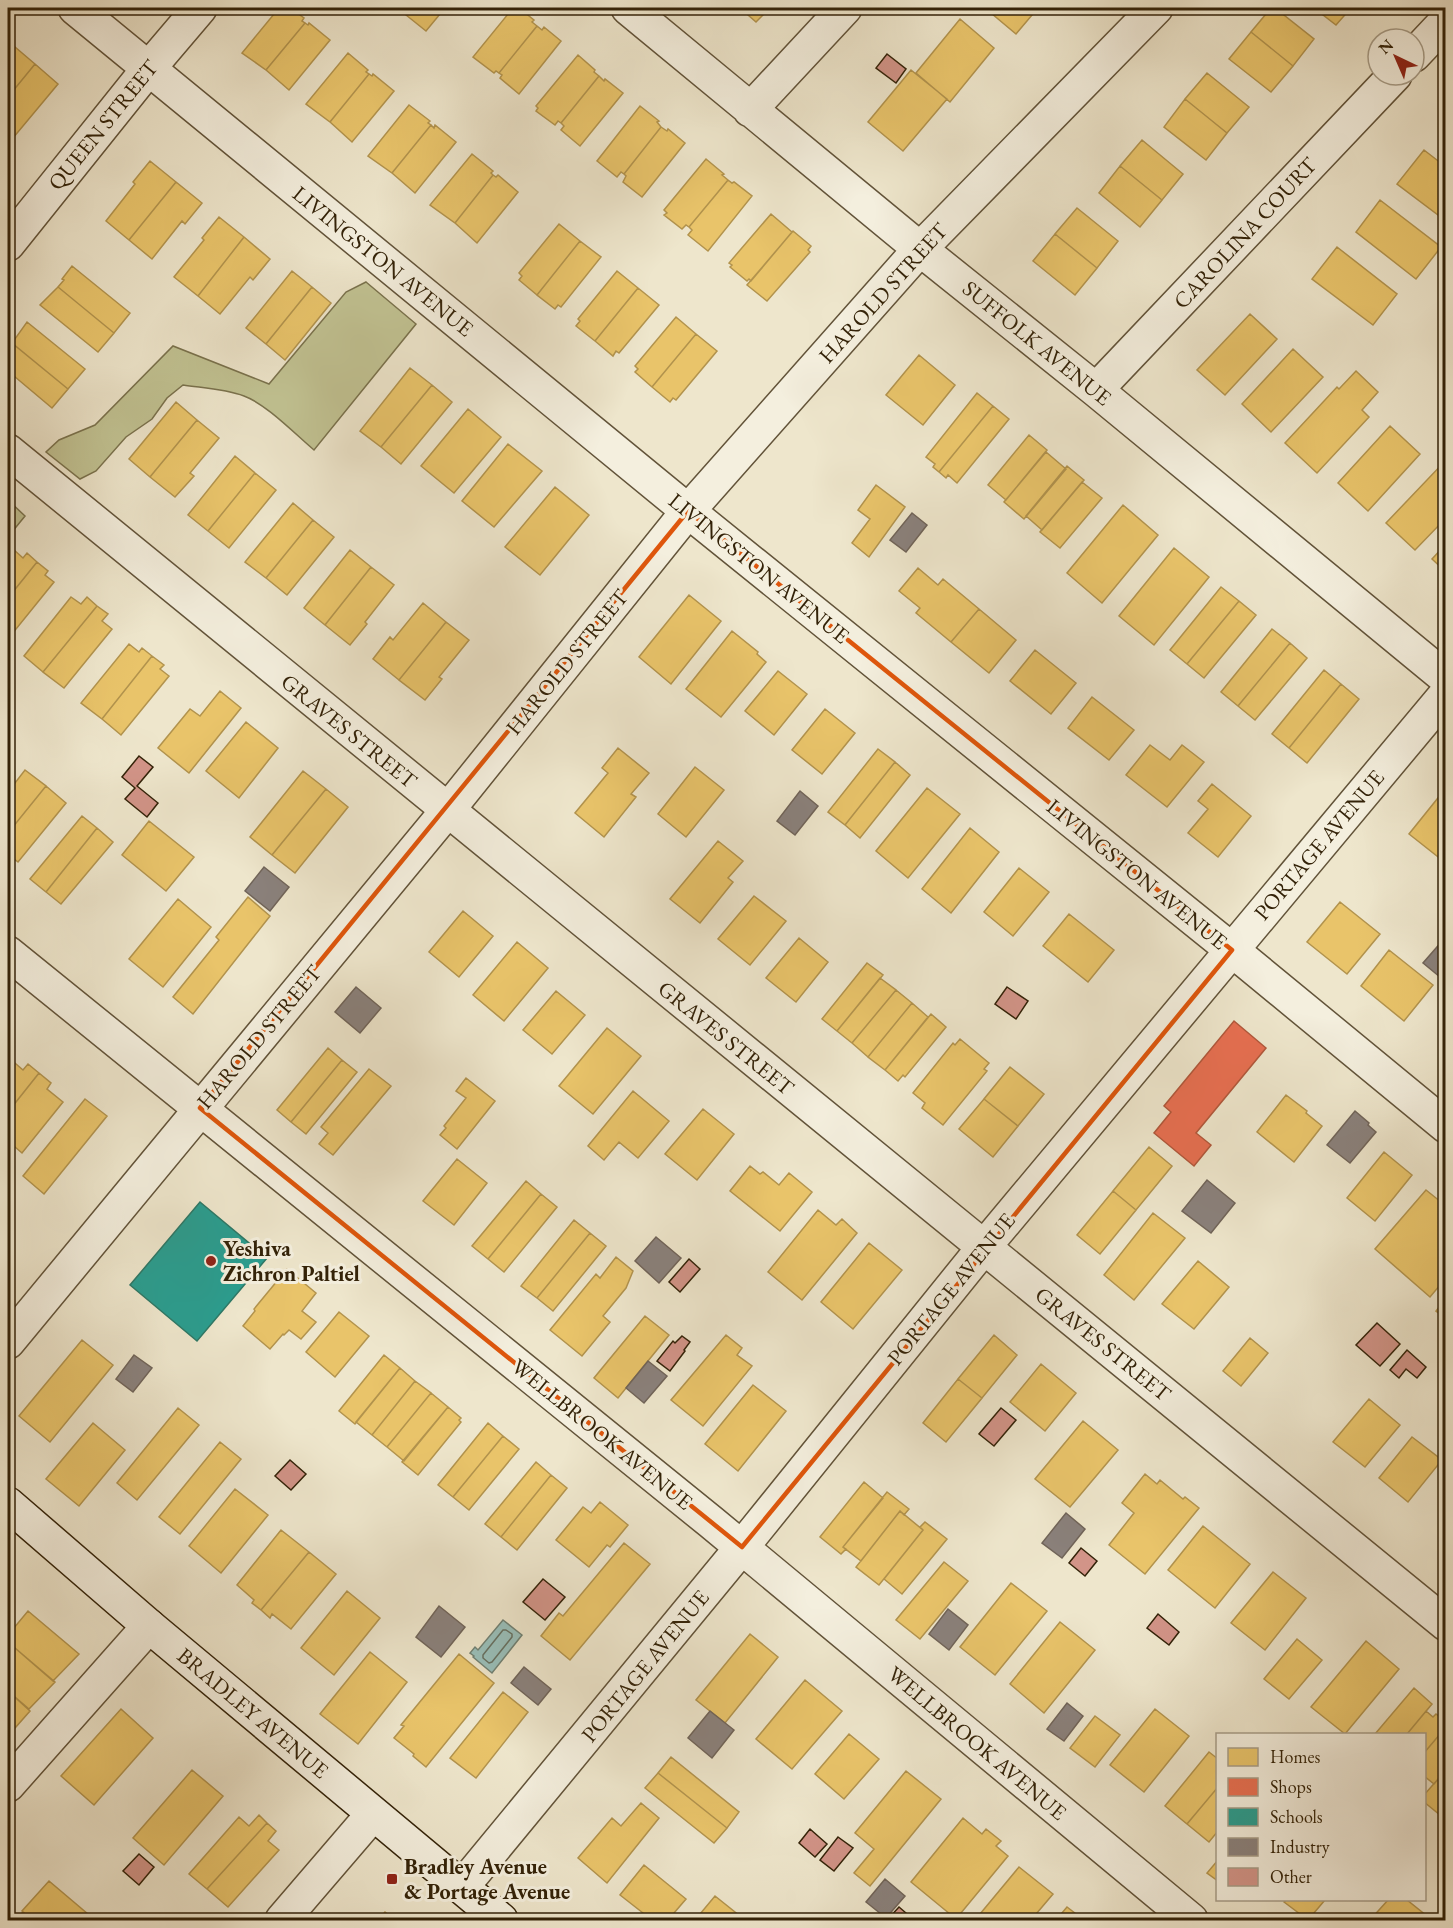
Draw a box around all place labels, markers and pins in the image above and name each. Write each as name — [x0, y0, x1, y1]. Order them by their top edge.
place label: Yeshiva Zichron Paltiel — [223, 1234, 360, 1288]
marker: Yeshiva Zichron Paltiel — [204, 1254, 218, 1268]
place label: Bradley Avenue & Portage Avenue — [404, 1852, 570, 1906]
marker: Bradley Avenue & Portage Avenue — [385, 1872, 399, 1886]

